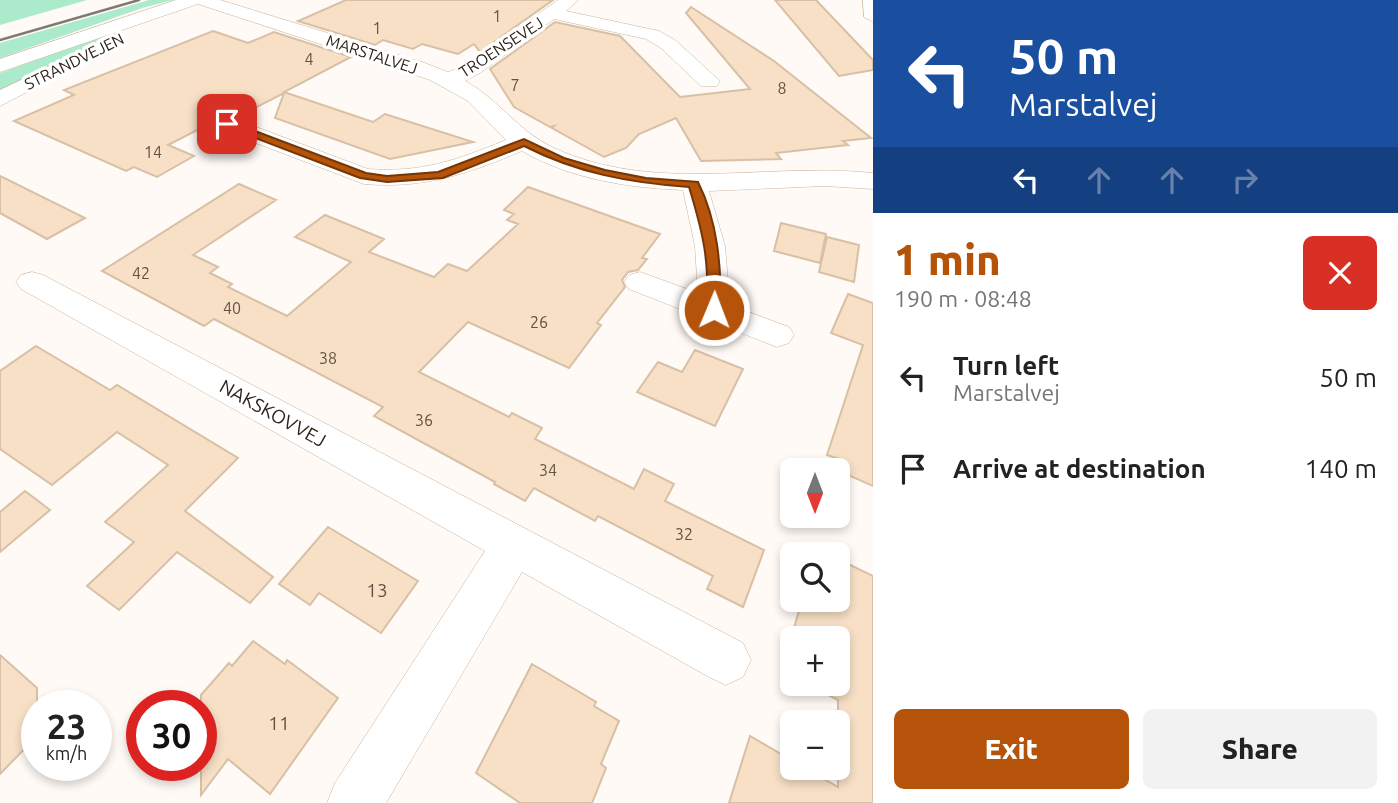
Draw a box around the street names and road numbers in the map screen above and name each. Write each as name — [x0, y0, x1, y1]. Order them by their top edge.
street label: TROENSEVEJ — [456, 13, 546, 81]
street label: STRANDVEJEN — [21, 29, 127, 93]
street label: MARSTALVEJ — [324, 31, 420, 77]
street label: NAKSKOVVEJ — [216, 375, 330, 451]

